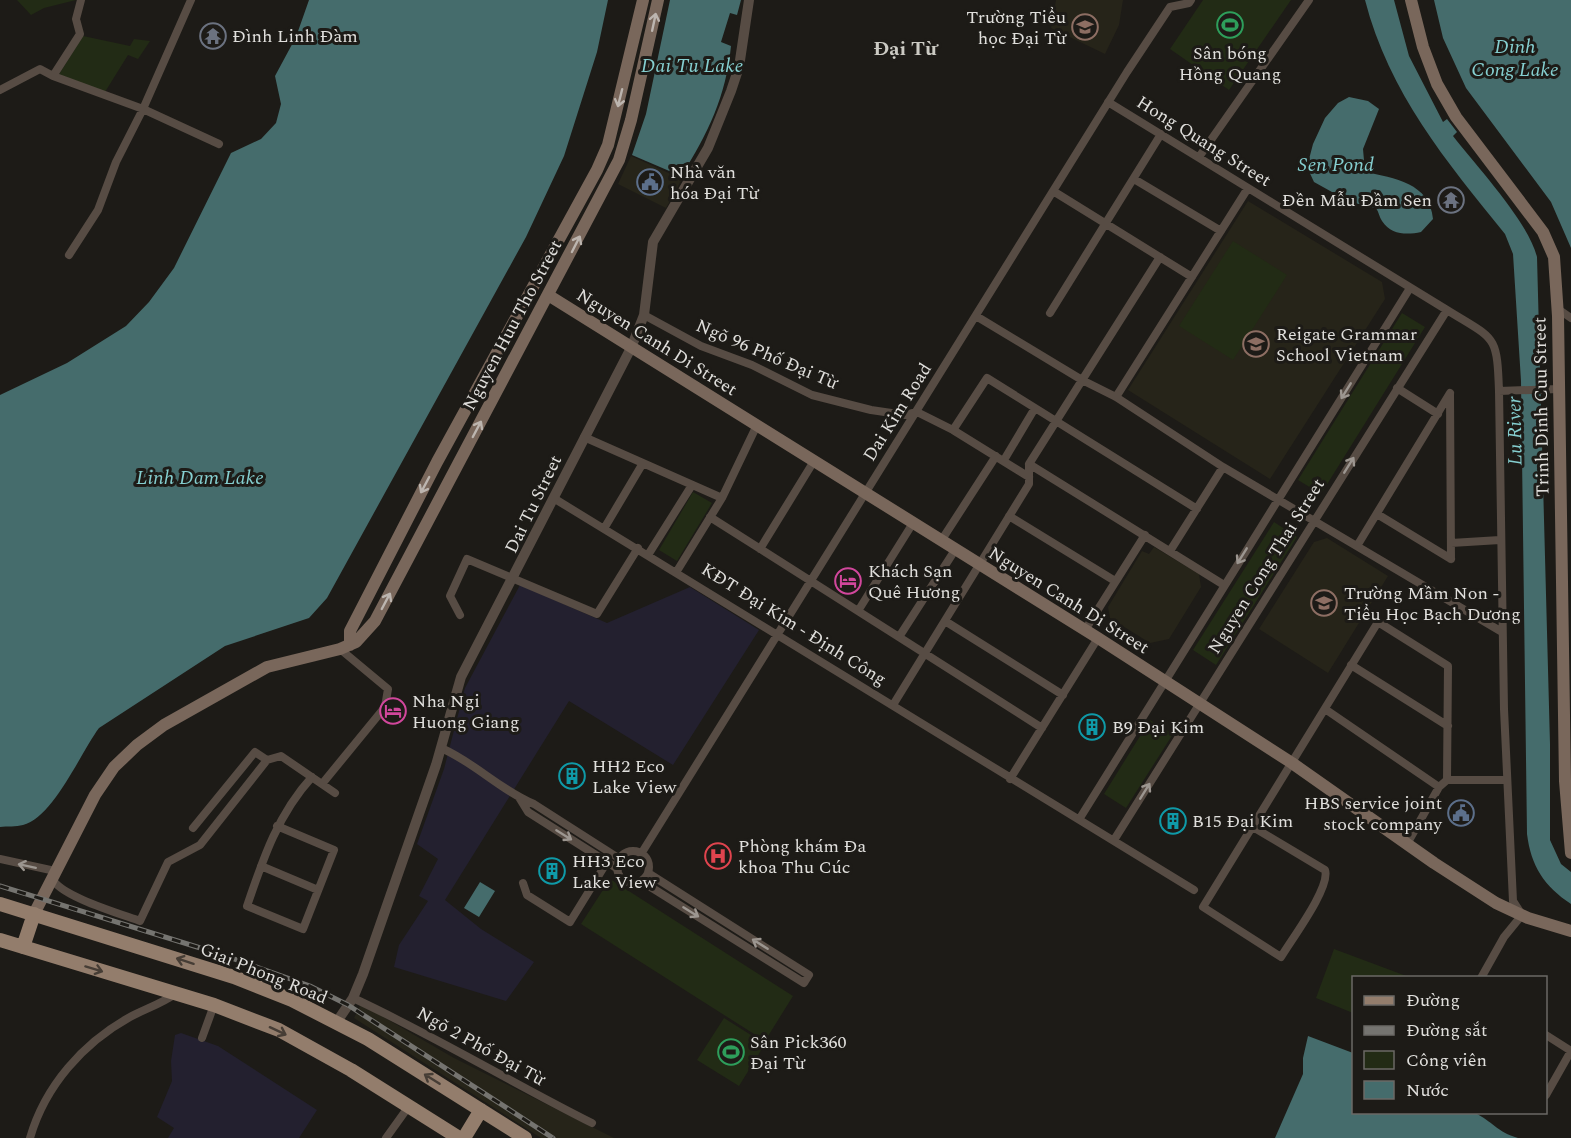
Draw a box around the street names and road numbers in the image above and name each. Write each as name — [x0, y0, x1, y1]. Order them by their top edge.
street label: Hong Quang Street — [1131, 89, 1276, 194]
street label: Nguyen Huu Tho Street — [456, 235, 569, 415]
street label: Nguyen Canh Di Street — [571, 282, 742, 403]
street label: Ngõ 96 Phố Đại Từ — [692, 312, 843, 397]
street label: Trinh Dinh Cuu Street — [1526, 317, 1557, 497]
street label: Dai Kim Road — [856, 358, 939, 467]
street label: Dai Tu Street — [498, 450, 569, 558]
street label: Nguyen Cong Thai Street — [1201, 473, 1332, 659]
street label: Nguyen Canh Di Street — [983, 540, 1154, 661]
street label: KĐT Đại Kim - Định Công — [696, 556, 892, 693]
street label: Giai Phong Road — [196, 936, 332, 1011]
street label: Ngõ 2 Phố Đại Từ — [412, 1000, 551, 1093]

